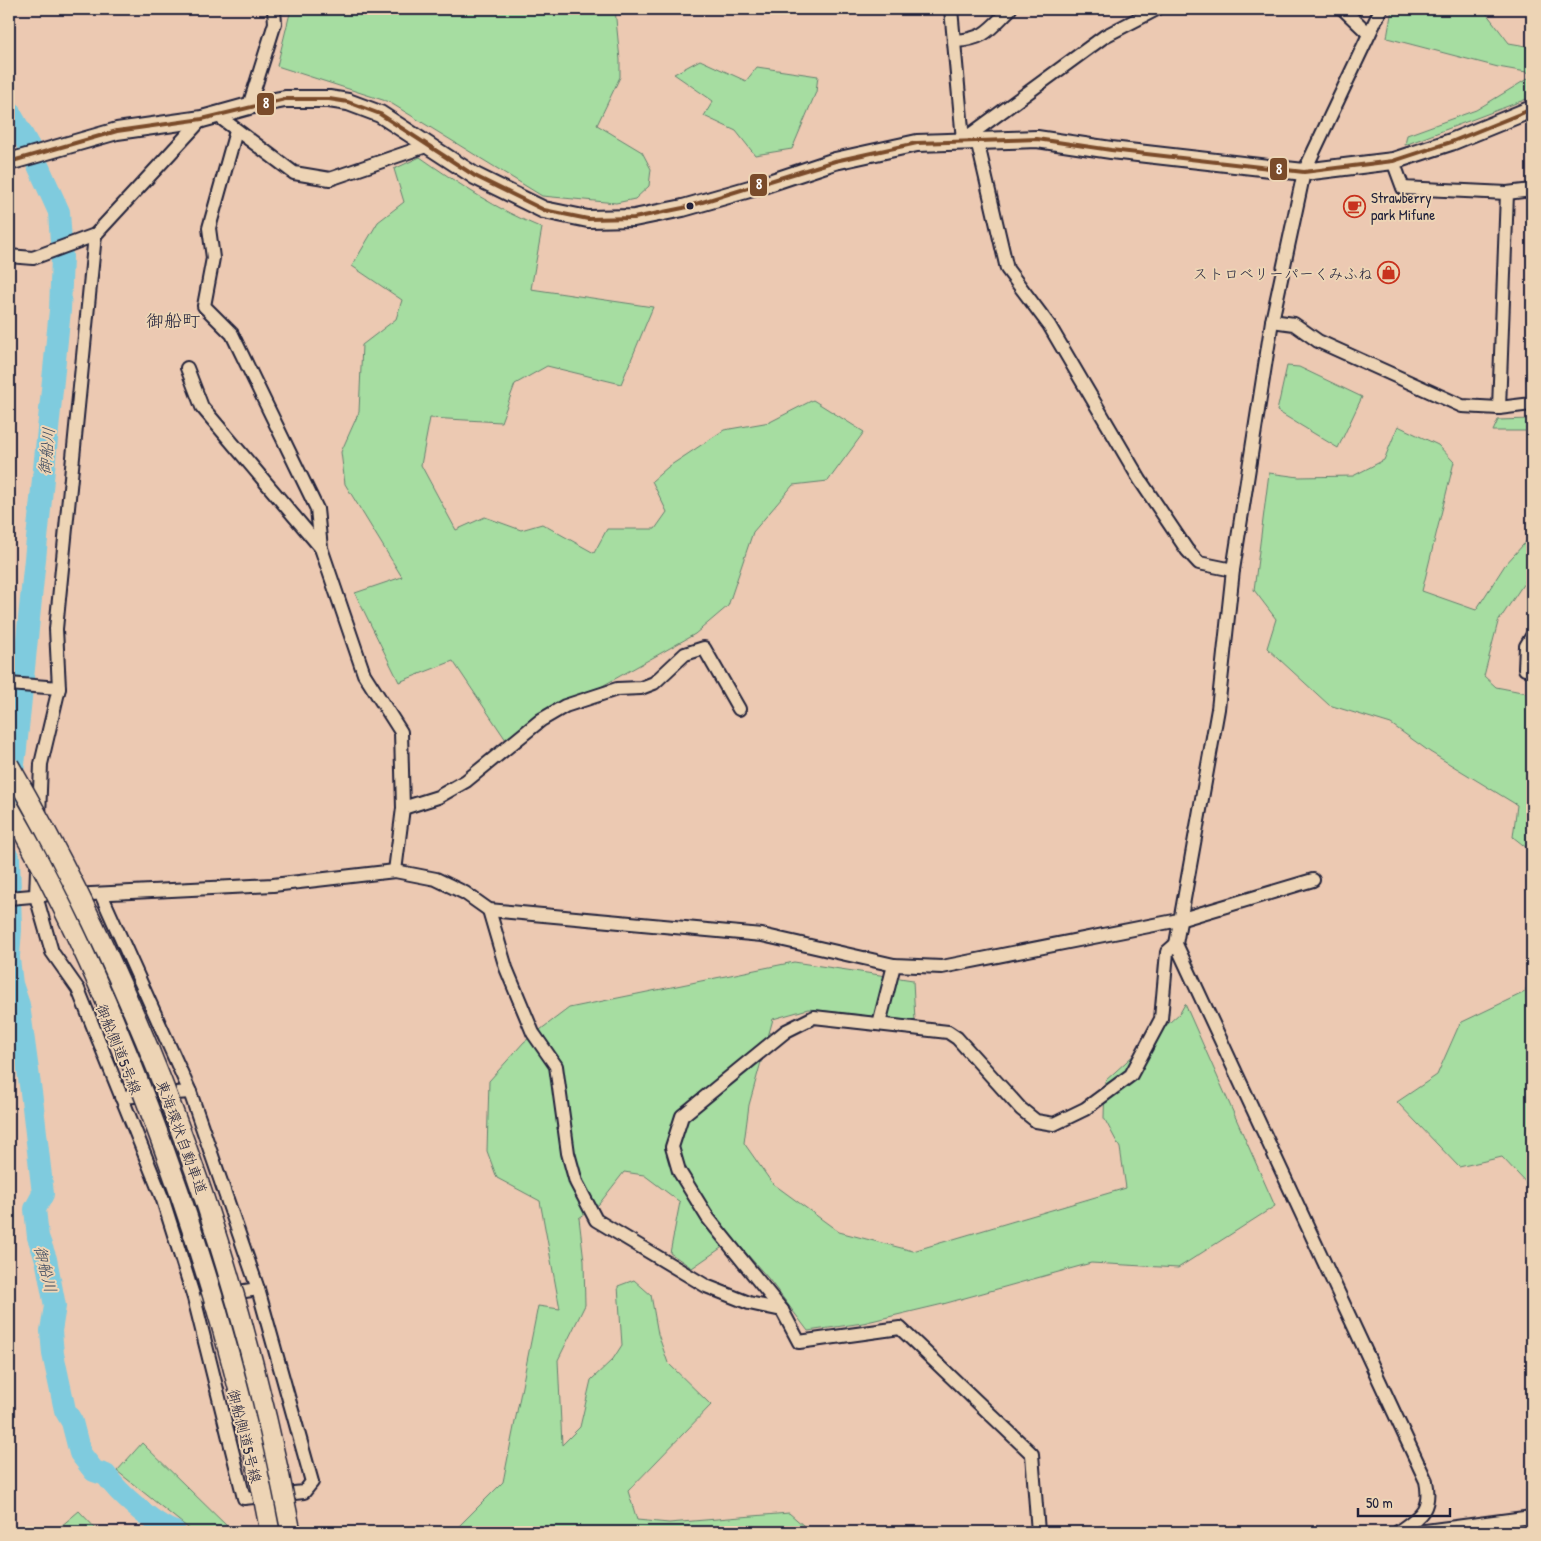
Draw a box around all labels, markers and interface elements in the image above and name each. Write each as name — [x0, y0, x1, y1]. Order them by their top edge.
line badge: 8 — [256, 92, 275, 116]
text: 8 — [263, 93, 269, 112]
line badge: 8 — [1269, 157, 1288, 181]
text: 8 — [1276, 159, 1282, 178]
line badge: 8 — [749, 173, 768, 197]
text: 8 — [756, 174, 762, 193]
place label: Strawberry park Mifune — [1371, 187, 1435, 225]
cafe icon: Strawberry park Mifune — [1343, 194, 1367, 218]
unlabelled marker — [685, 201, 695, 211]
shop icon: ストロベリーパーくみふね — [1377, 261, 1401, 285]
place label: ストロベリーパーくみふね — [1193, 263, 1373, 284]
district label: 御船町 — [146, 308, 200, 333]
water label: 御船川 — [33, 426, 59, 476]
street label: 御船側道5号線 — [91, 1000, 147, 1098]
street label: 東海環状自動車道 — [152, 1077, 212, 1197]
water label: 御船川 — [30, 1243, 62, 1295]
street label: 御船側道5号線 — [223, 1387, 267, 1485]
scale bar — [1358, 1486, 1451, 1518]
text: 50 m — [1366, 1492, 1393, 1513]

